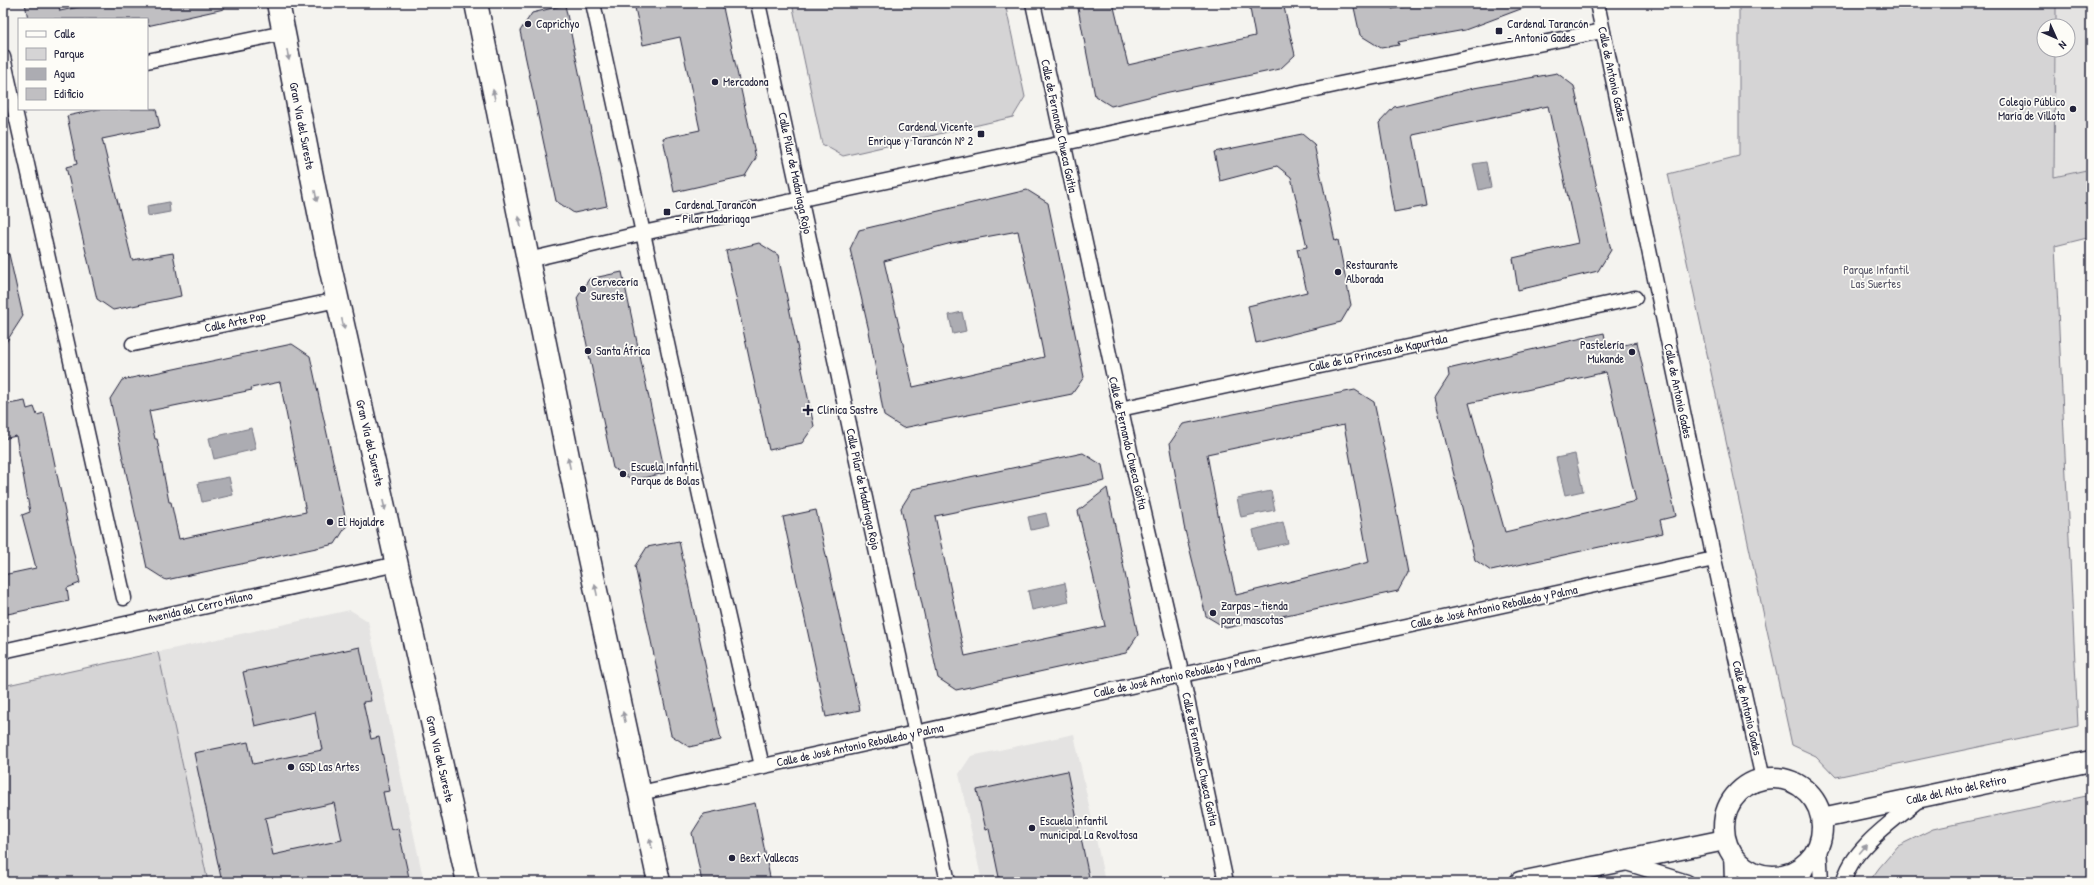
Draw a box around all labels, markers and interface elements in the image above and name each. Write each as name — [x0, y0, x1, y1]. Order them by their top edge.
place label: Caprichyo — [536, 15, 579, 32]
place label: Cardenal Tarancón - Antonio Gades — [1507, 15, 1588, 46]
legend — [18, 18, 148, 110]
north arrow — [2036, 18, 2076, 58]
marker: Caprichyo — [523, 19, 533, 29]
text: Calle — [54, 25, 75, 42]
street label: Calle de Antonio Gades — [1594, 25, 1631, 123]
marker: Cardenal Tarancón - Antonio Gades — [1494, 26, 1504, 36]
text: N — [2056, 38, 2070, 52]
text: Parque — [54, 45, 84, 62]
one-way arrow — [286, 49, 292, 61]
street label: Calle de Fernando Chueca Goitia — [1037, 58, 1082, 194]
text: Agua — [54, 65, 75, 82]
place label: Mercadona — [723, 73, 769, 90]
marker: Mercadona — [710, 77, 720, 87]
street label: Gran Vía del Sureste — [286, 81, 319, 171]
text: Edificio — [54, 85, 84, 102]
one-way arrow — [491, 88, 497, 101]
place label: Colegio Público María de Villota — [1998, 93, 2065, 124]
marker: Colegio Público María de Villota — [2068, 104, 2078, 114]
street label: Calle Pilar de Madariaga Rojo — [774, 111, 817, 235]
place label: Cardenal Vicente Enrique y Tarancón Nº 2 — [868, 118, 973, 149]
marker: Cardenal Vicente Enrique y Tarancón Nº 2 — [976, 129, 986, 139]
one-way arrow — [313, 190, 319, 202]
place label: Cardenal Tarancón - Pilar Madariaga — [675, 196, 756, 227]
marker: Cardenal Tarancón - Pilar Madariaga — [662, 207, 672, 217]
one-way arrow — [517, 216, 523, 228]
place label: Restaurante Alborada — [1346, 256, 1398, 287]
park label: Parque Infantil Las Suertes — [1843, 261, 1910, 292]
marker: Restaurante Alborada — [1333, 267, 1343, 277]
place label: Cervecería Sureste — [591, 273, 638, 304]
marker: Cervecería Sureste — [578, 284, 588, 294]
street label: Calle Arte Pop — [203, 307, 267, 336]
one-way arrow — [340, 317, 346, 330]
street label: Calle de la Princesa de Kapurtala — [1307, 329, 1449, 376]
place label: Pastelería Mukande — [1580, 336, 1624, 367]
place label: Santa África — [596, 342, 650, 359]
street label: Calle de Antonio Gades — [1660, 342, 1697, 440]
marker: Santa África — [583, 346, 593, 356]
marker: Pastelería Mukande — [1627, 347, 1637, 357]
street label: Calle de Fernando Chueca Goitia — [1105, 375, 1152, 511]
street label: Gran Vía del Sureste — [352, 398, 389, 488]
place label: Clínica Sastre — [817, 401, 878, 418]
marker: Clínica Sastre — [802, 404, 814, 416]
street label: Calle Pilar de Madariaga Rojo — [842, 427, 885, 551]
one-way arrow — [566, 456, 572, 469]
place label: Escuela Infantil Parque de Bolas — [631, 458, 700, 489]
marker: Escuela Infantil Parque de Bolas — [618, 469, 628, 479]
one-way arrow — [381, 499, 387, 511]
place label: El Hojaldre — [338, 513, 385, 530]
marker: El Hojaldre — [325, 517, 335, 527]
street label: Calle de José Antonio Rebolledo y Palma — [1409, 580, 1579, 633]
one-way arrow — [593, 584, 599, 596]
street label: Avenida del Cerro Milano — [146, 586, 254, 627]
place label: Zarpas - tienda para mascotas — [1221, 597, 1288, 628]
marker: Zarpas - tienda para mascotas — [1208, 608, 1218, 618]
street label: Calle de José Antonio Rebolledo y Palma — [1092, 649, 1262, 702]
street label: Calle de Antonio Gades — [1728, 659, 1767, 757]
street label: Calle de Fernando Chueca Goitia — [1178, 691, 1223, 827]
one-way arrow — [620, 711, 626, 723]
street label: Gran Vía del Sureste — [422, 714, 459, 804]
street label: Calle de José Antonio Rebolledo y Palma — [775, 718, 945, 771]
place label: GSD Las Artes — [299, 758, 360, 775]
marker: GSD Las Artes — [286, 762, 296, 772]
street label: Calle del Alto del Retiro — [1904, 771, 2008, 808]
place label: Escuela infantil municipal La Revoltosa — [1040, 812, 1138, 843]
marker: Escuela infantil municipal La Revoltosa — [1027, 823, 1037, 833]
one-way arrow — [648, 838, 654, 850]
one-way arrow — [1859, 843, 1868, 854]
place label: Bext Vallecas — [740, 849, 799, 866]
marker: Bext Vallecas — [727, 853, 737, 863]

